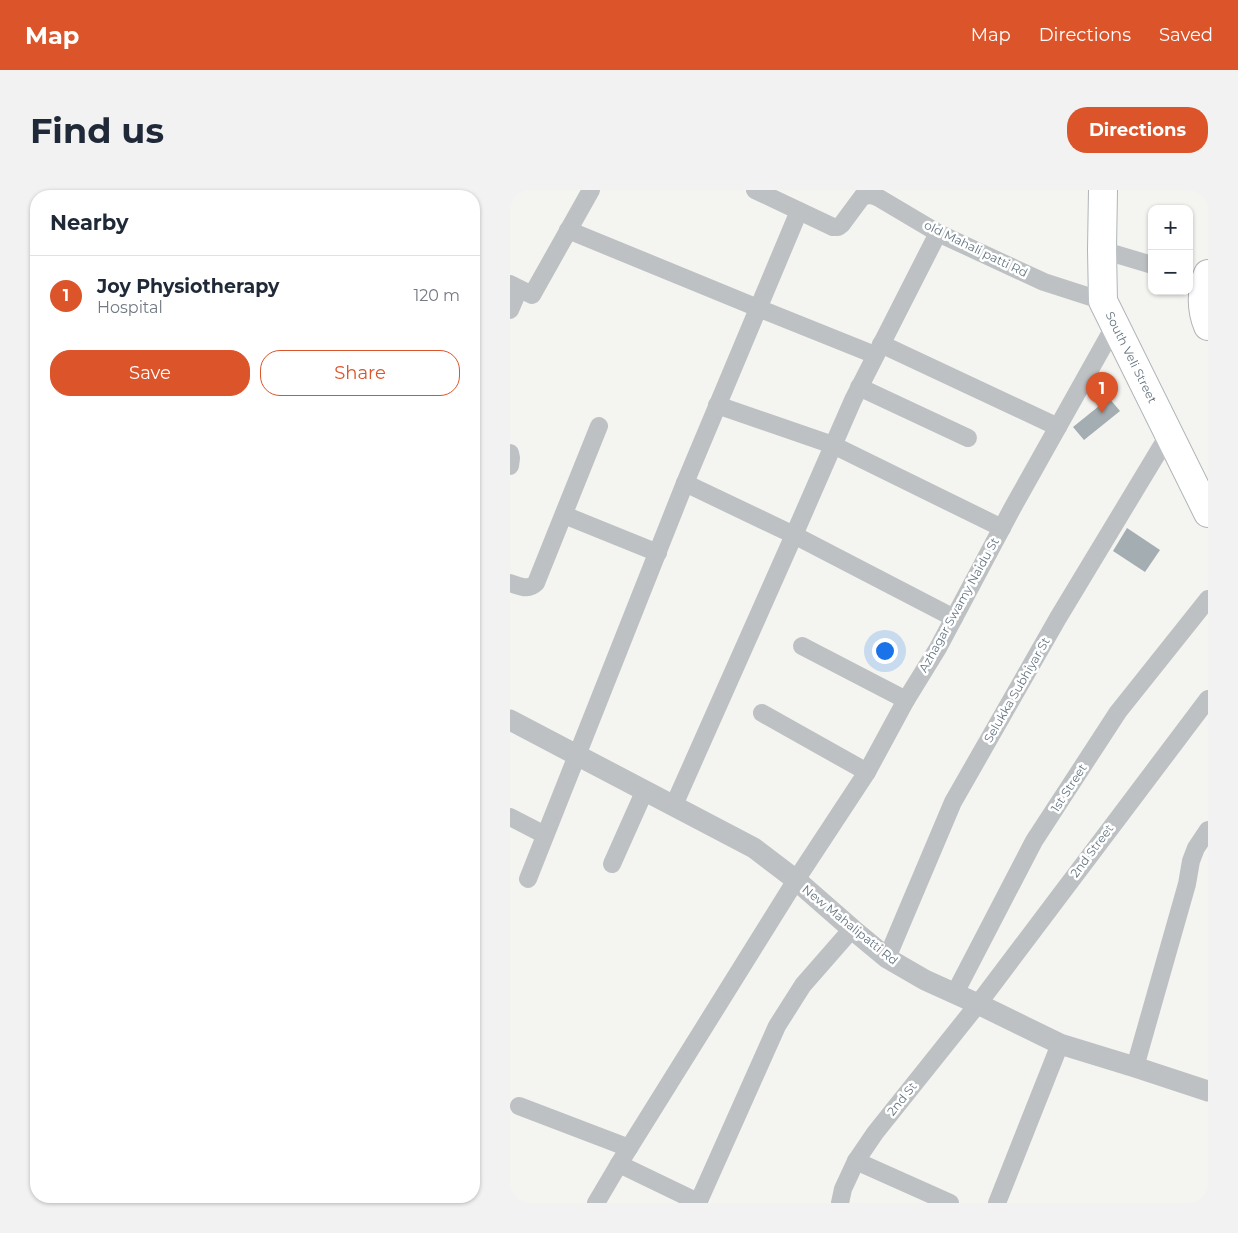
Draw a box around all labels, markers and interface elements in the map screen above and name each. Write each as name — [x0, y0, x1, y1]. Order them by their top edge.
text: Map — [25, 21, 79, 50]
text: Map — [971, 24, 1011, 46]
text: Directions — [1039, 24, 1131, 46]
text: Saved — [1159, 24, 1213, 46]
button: Directions — [1067, 107, 1208, 153]
text: Find us — [30, 109, 164, 152]
map controls — [1148, 205, 1193, 295]
button: + — [1148, 205, 1193, 250]
text: Nearby — [50, 210, 129, 235]
street label: old Mahali patti Rd — [922, 217, 1030, 280]
button: − — [1148, 250, 1193, 295]
text: Joy Physiotherapy — [97, 275, 279, 298]
text: 1 — [63, 286, 69, 305]
text: 120 m — [413, 286, 460, 305]
text: Hospital — [97, 298, 163, 317]
street label: South Veli Street — [1102, 309, 1160, 405]
button: Save — [50, 350, 250, 396]
button: Share — [260, 350, 460, 396]
pin: 1 — [1086, 372, 1118, 413]
street label: Azhagar Swamy Naidu St — [915, 535, 1002, 675]
street label: Selukka Subhiyar St — [980, 634, 1053, 745]
your location — [872, 638, 898, 664]
street label: 1st Street — [1047, 761, 1090, 815]
street label: 2nd Street — [1067, 821, 1116, 880]
street label: New Mahalipatti Rd — [799, 881, 901, 968]
street label: 2nd St — [884, 1079, 920, 1118]

